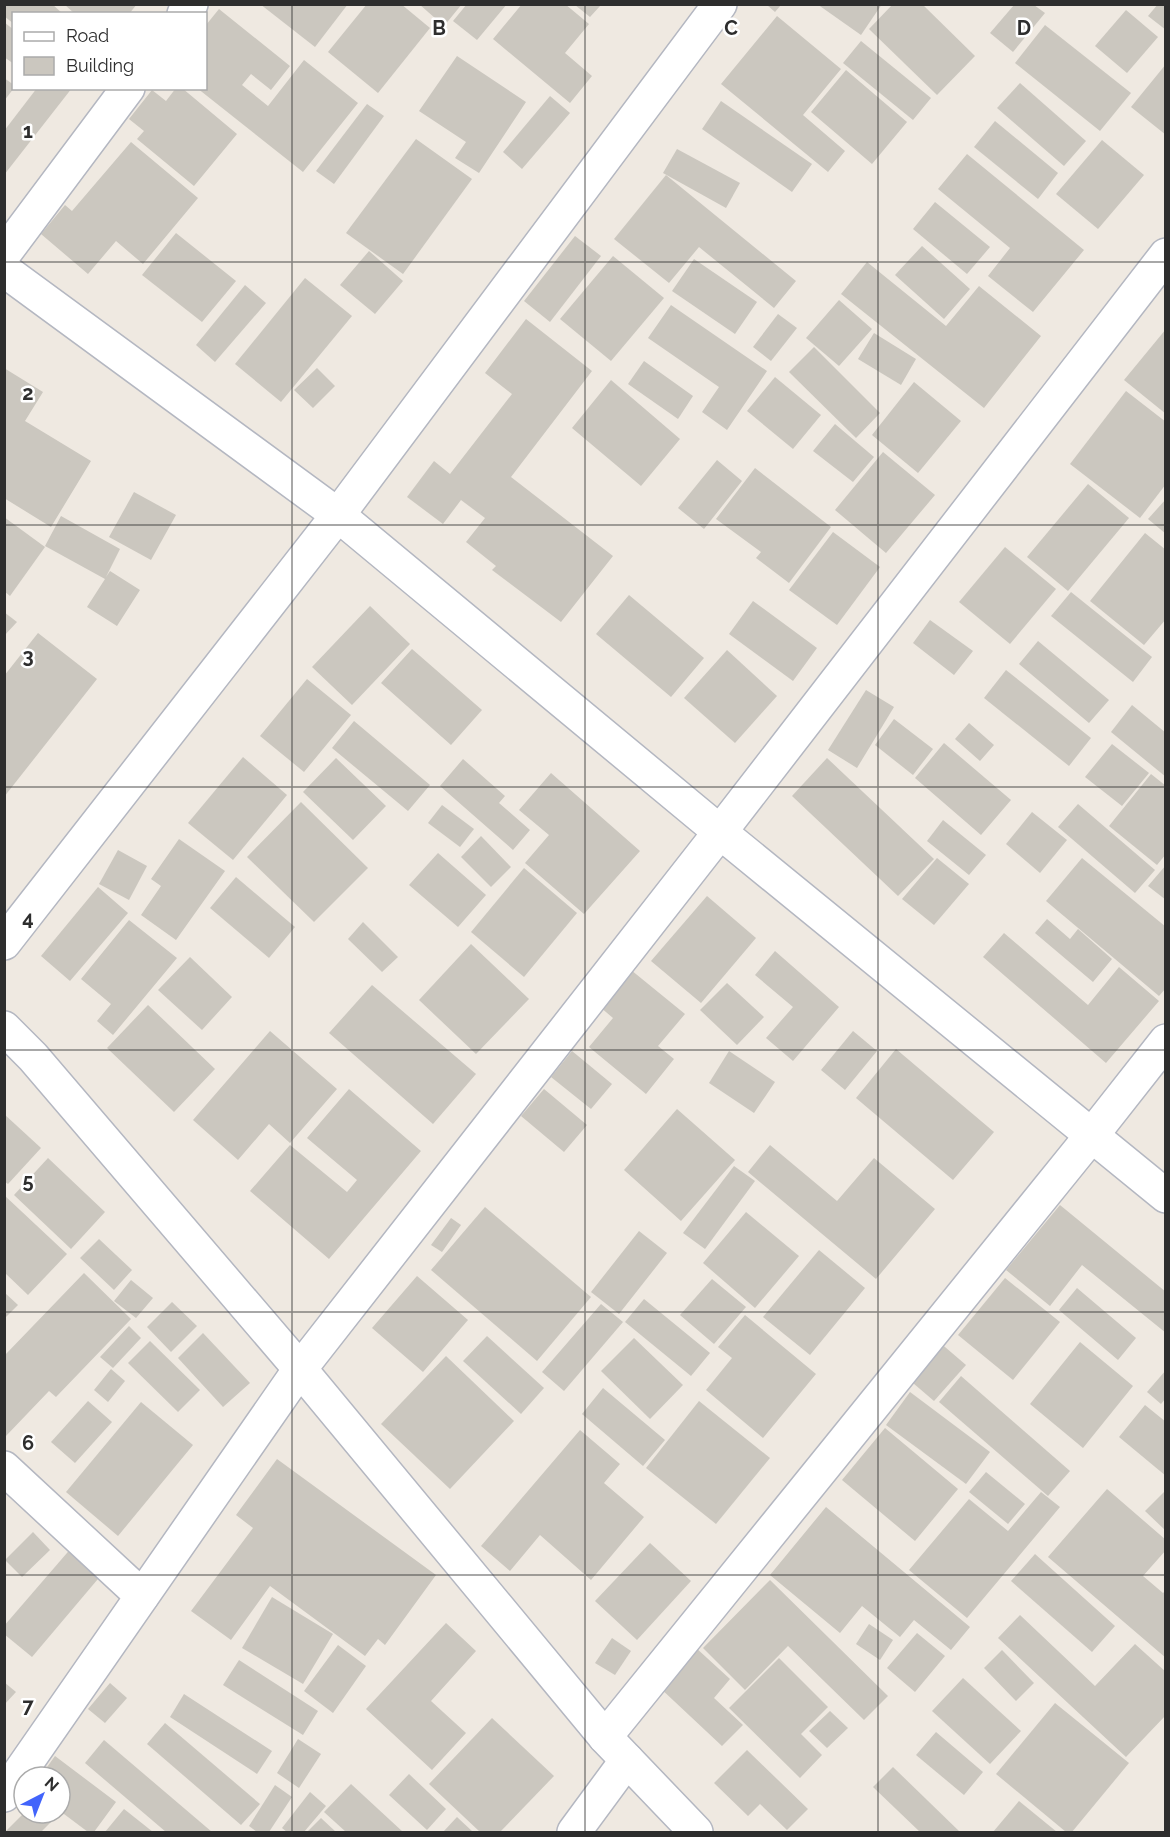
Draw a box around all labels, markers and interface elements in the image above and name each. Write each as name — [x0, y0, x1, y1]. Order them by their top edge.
legend — [12, 12, 207, 90]
text: B — [432, 16, 446, 40]
text: C — [724, 16, 738, 40]
text: D — [1017, 16, 1031, 40]
text: Road — [66, 25, 109, 46]
text: Building — [66, 55, 134, 76]
text: 1 — [23, 119, 33, 143]
text: 2 — [22, 381, 34, 405]
text: 3 — [22, 644, 34, 668]
text: 4 — [22, 906, 34, 930]
text: 5 — [22, 1169, 34, 1193]
text: 6 — [22, 1431, 34, 1455]
text: 7 — [22, 1694, 34, 1718]
north arrow — [12, 1765, 72, 1825]
text: N — [41, 1773, 63, 1795]

